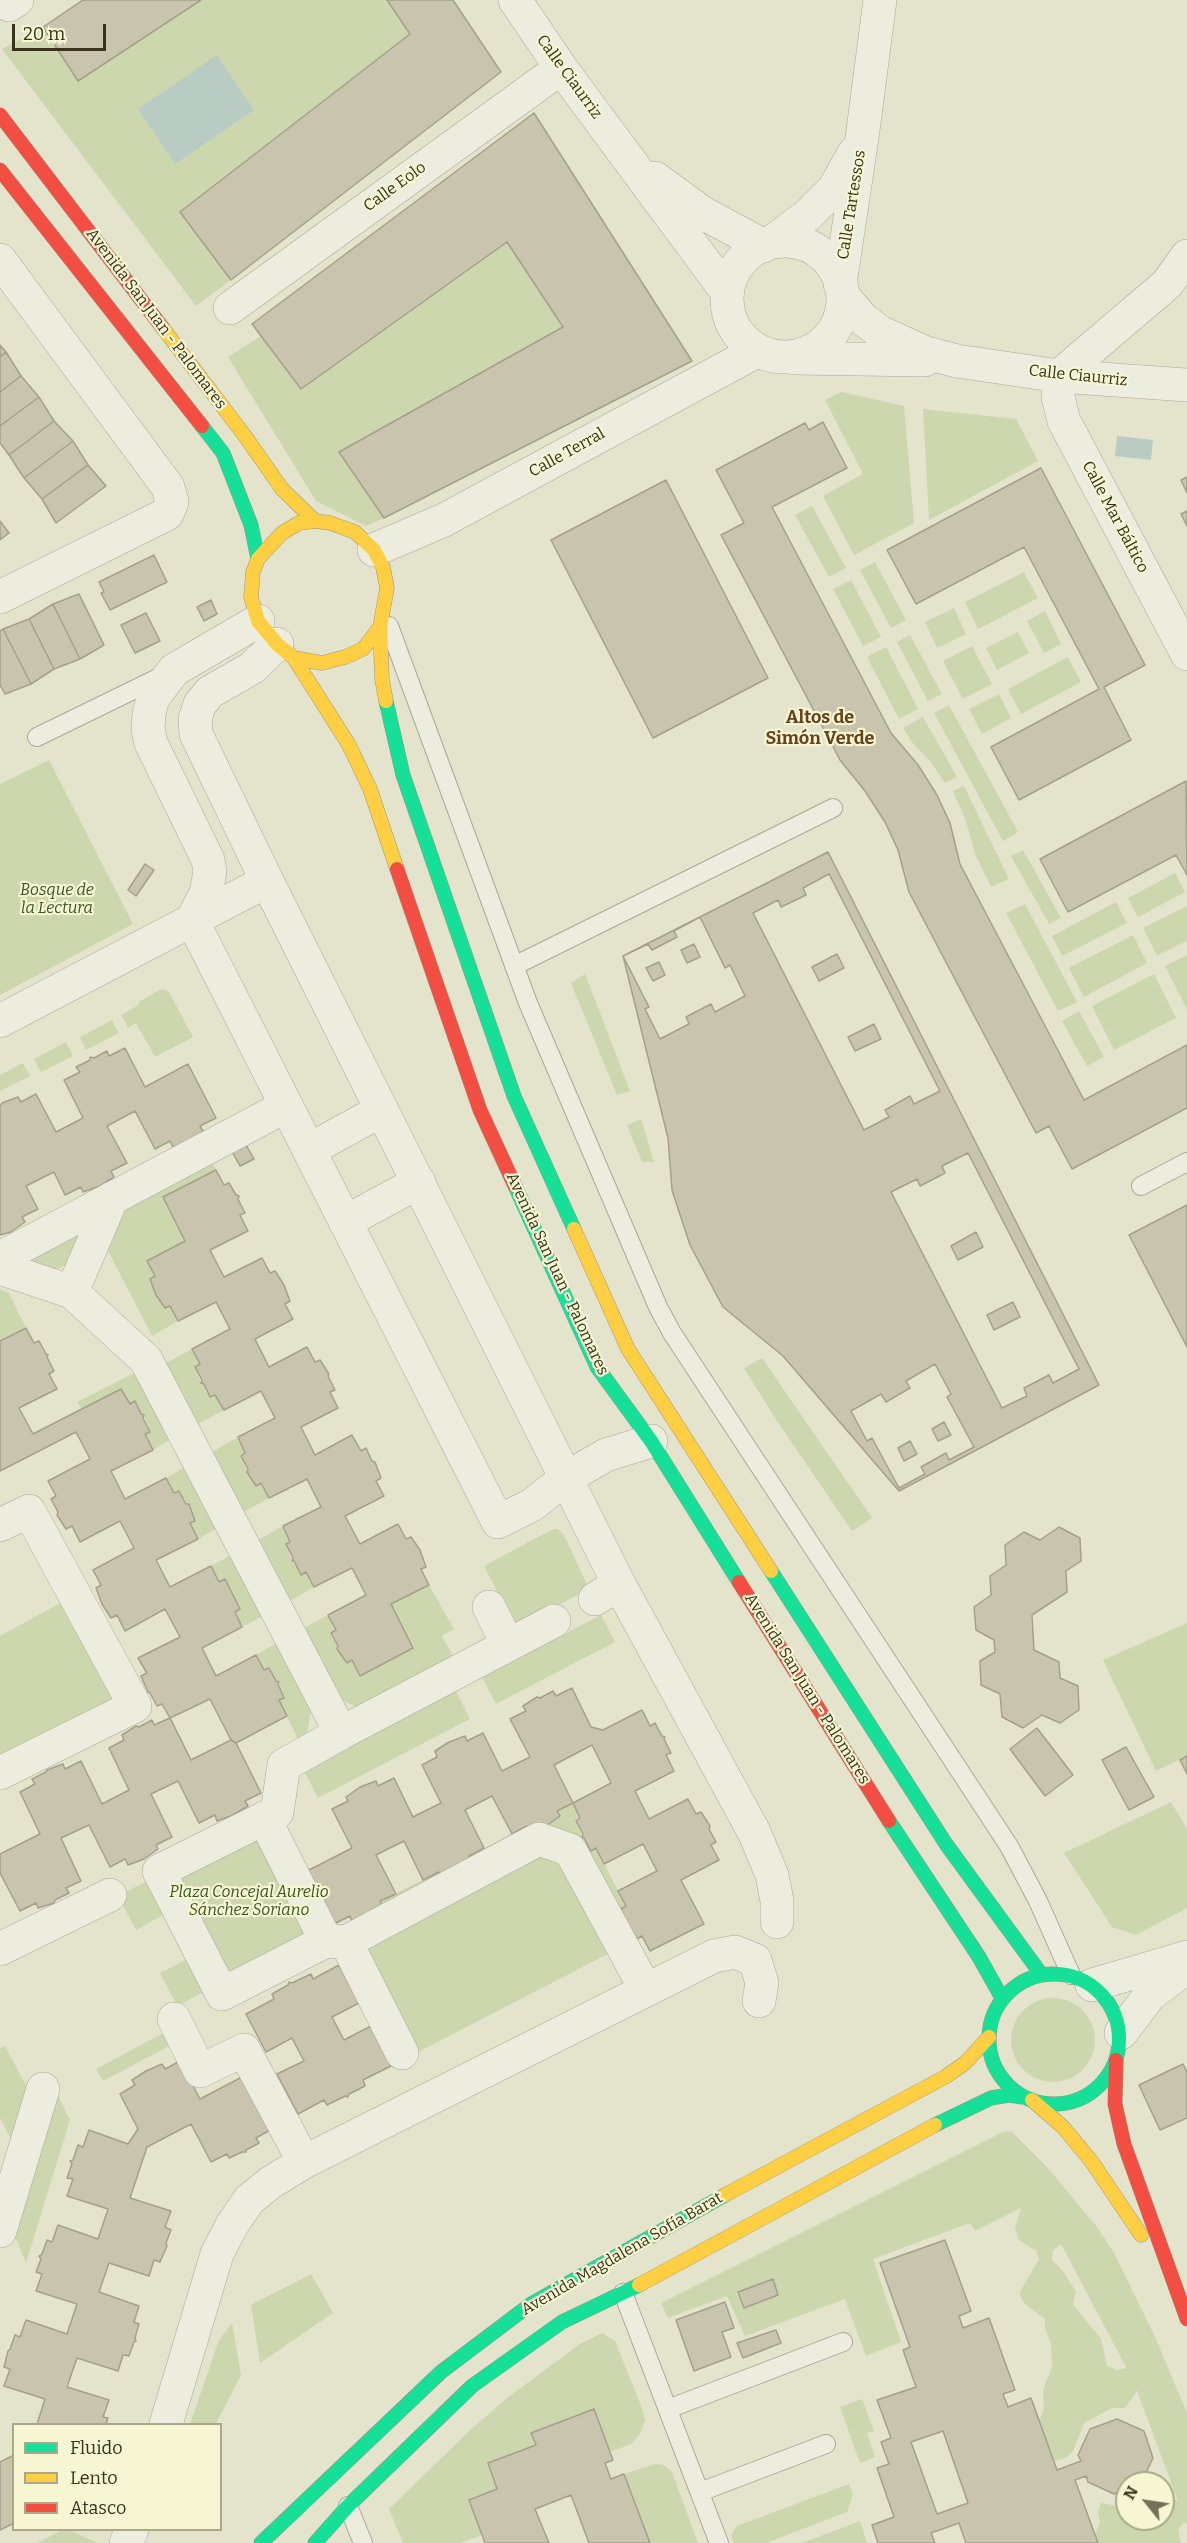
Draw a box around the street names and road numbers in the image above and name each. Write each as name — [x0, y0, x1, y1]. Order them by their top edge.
street label: Calle Ciaurriz — [532, 31, 606, 123]
street label: Calle Tartessos — [834, 149, 870, 261]
street label: Calle Eolo — [360, 158, 430, 216]
street label: Avenida San Juan - Palomares — [82, 225, 230, 413]
street label: Calle Ciaurriz — [1028, 361, 1128, 391]
street label: Calle Terral — [526, 424, 608, 482]
street label: Calle Mar Báltico — [1077, 458, 1153, 576]
street label: Avenida San Juan - Palomares — [502, 1170, 612, 1378]
street label: Avenida San Juan - Palomares — [740, 1590, 874, 1788]
street label: Avenida Magdalena Sofía Barat — [518, 2188, 726, 2320]

